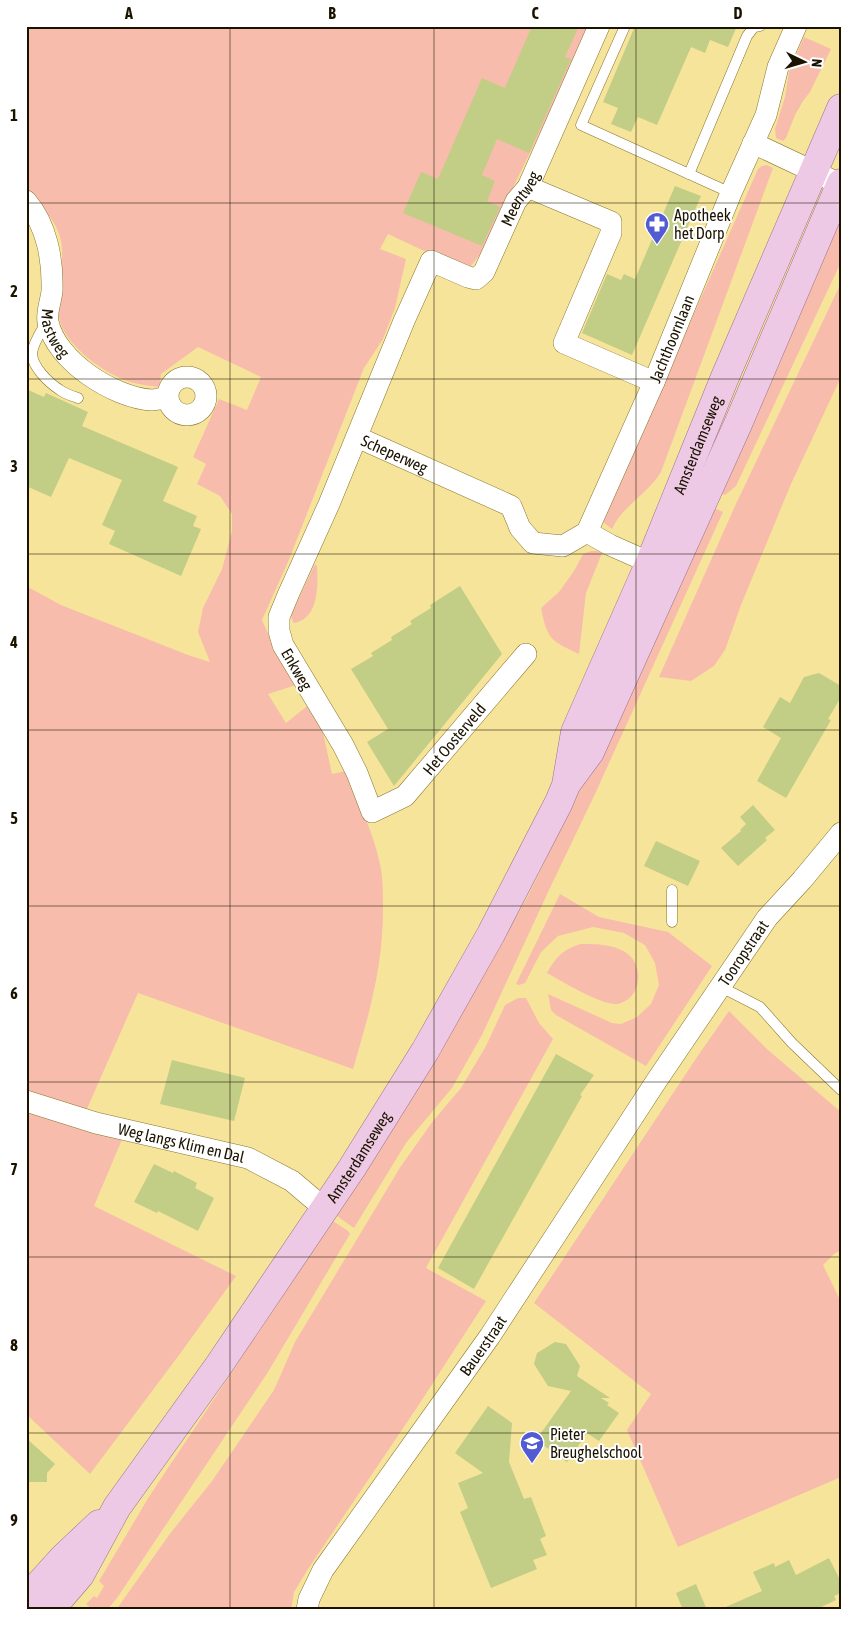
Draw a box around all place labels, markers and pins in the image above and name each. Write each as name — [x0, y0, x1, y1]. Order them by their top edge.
place label: Apotheek het Dorp — [674, 206, 731, 243]
pharmacy icon: Apotheek het Dorp — [644, 211, 670, 245]
place label: Pieter Breughelschool — [550, 1425, 643, 1462]
school or university icon: Pieter Breughelschool — [519, 1430, 545, 1464]

